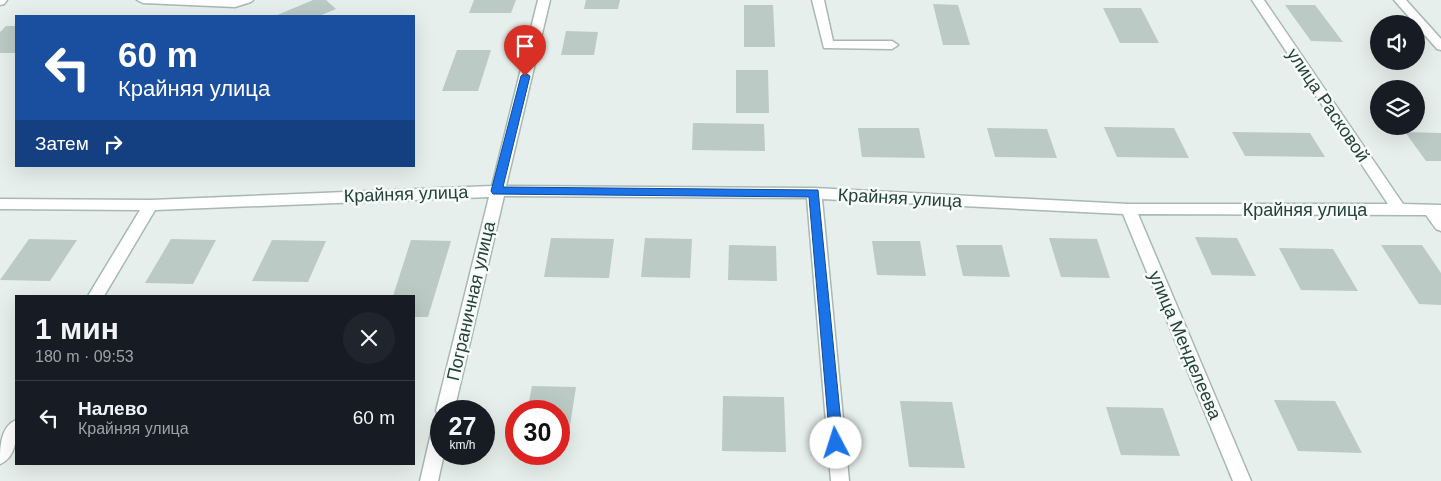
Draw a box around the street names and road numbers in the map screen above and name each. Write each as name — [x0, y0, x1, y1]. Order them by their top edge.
street label: улица Расковой — [1283, 45, 1373, 165]
street label: Крайняя улица — [343, 182, 470, 206]
street label: Крайняя улица — [837, 185, 964, 211]
street label: Крайняя улица — [1243, 200, 1368, 220]
street label: Пограничная улица — [443, 218, 499, 383]
street label: улица Менделеева — [1145, 268, 1226, 423]

